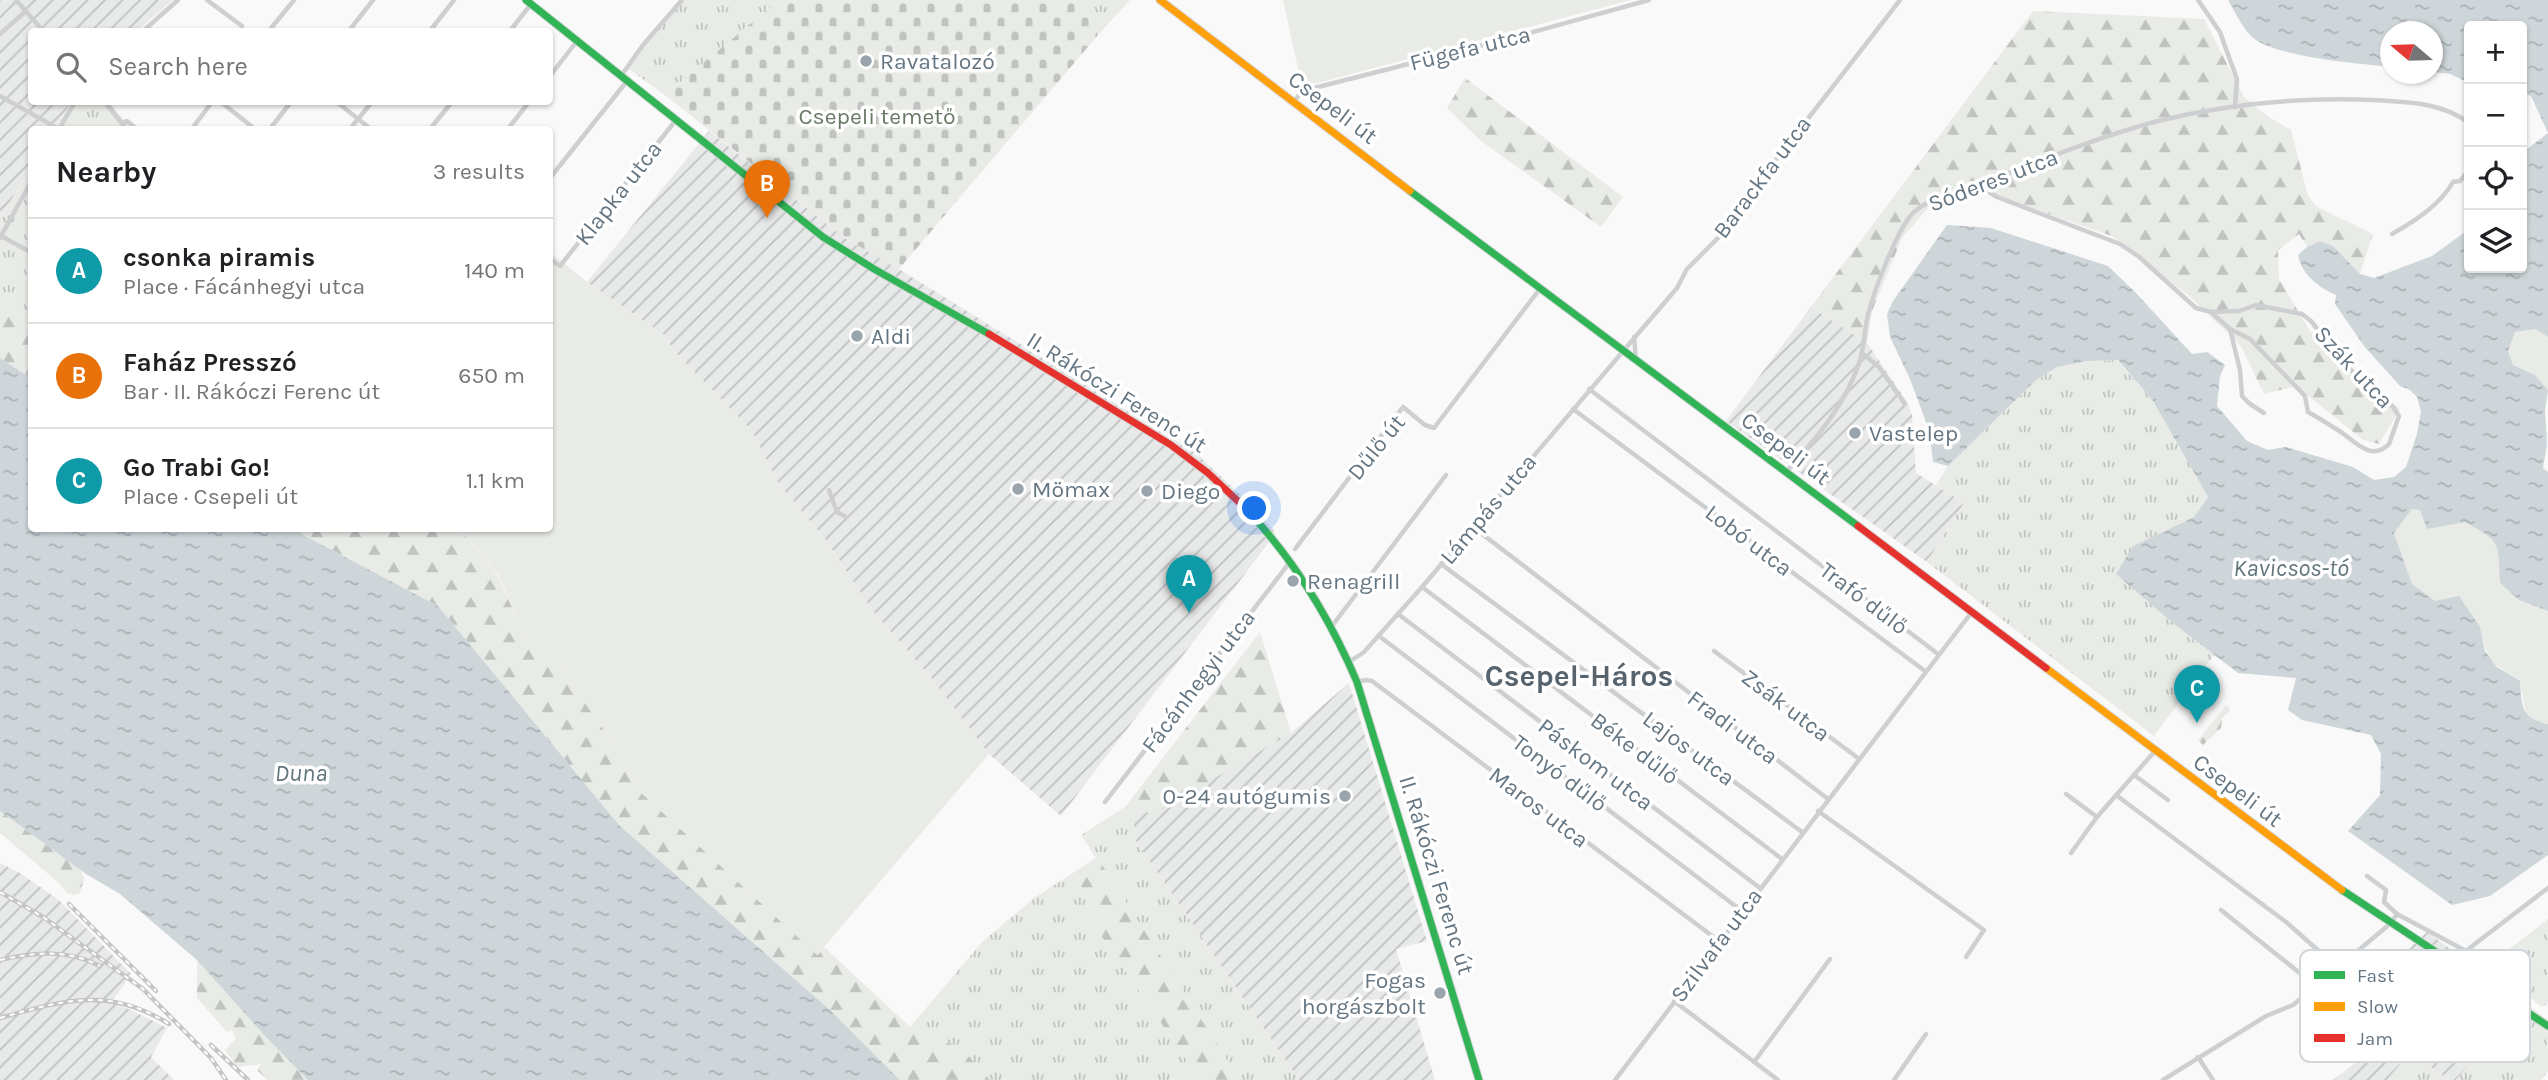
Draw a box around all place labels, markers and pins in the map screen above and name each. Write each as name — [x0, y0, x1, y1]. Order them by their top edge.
place label: Ravatalozó — [880, 48, 995, 75]
marker: Ravatalozó — [858, 53, 874, 69]
pin: B — [744, 160, 790, 218]
place label: Aldi — [871, 323, 911, 350]
marker: Aldi — [849, 328, 865, 344]
place label: Vastelep — [1869, 420, 1958, 447]
marker: Vastelep — [1847, 425, 1863, 441]
place label: Mömax — [1032, 476, 1110, 503]
place label: Diego — [1161, 478, 1220, 505]
marker: Mömax — [1010, 481, 1026, 497]
marker: Diego — [1139, 483, 1155, 499]
pin: A — [1166, 555, 1212, 613]
place label: Renagrill — [1307, 568, 1400, 595]
marker: Renagrill — [1285, 573, 1301, 589]
pin: C — [2174, 665, 2220, 723]
place label: 0-24 autógumis — [1163, 783, 1331, 810]
marker: 0-24 autógumis — [1337, 788, 1353, 804]
place label: Fogas horgászbolt — [1302, 967, 1426, 1020]
marker: Fogas horgászbolt — [1432, 985, 1448, 1001]

